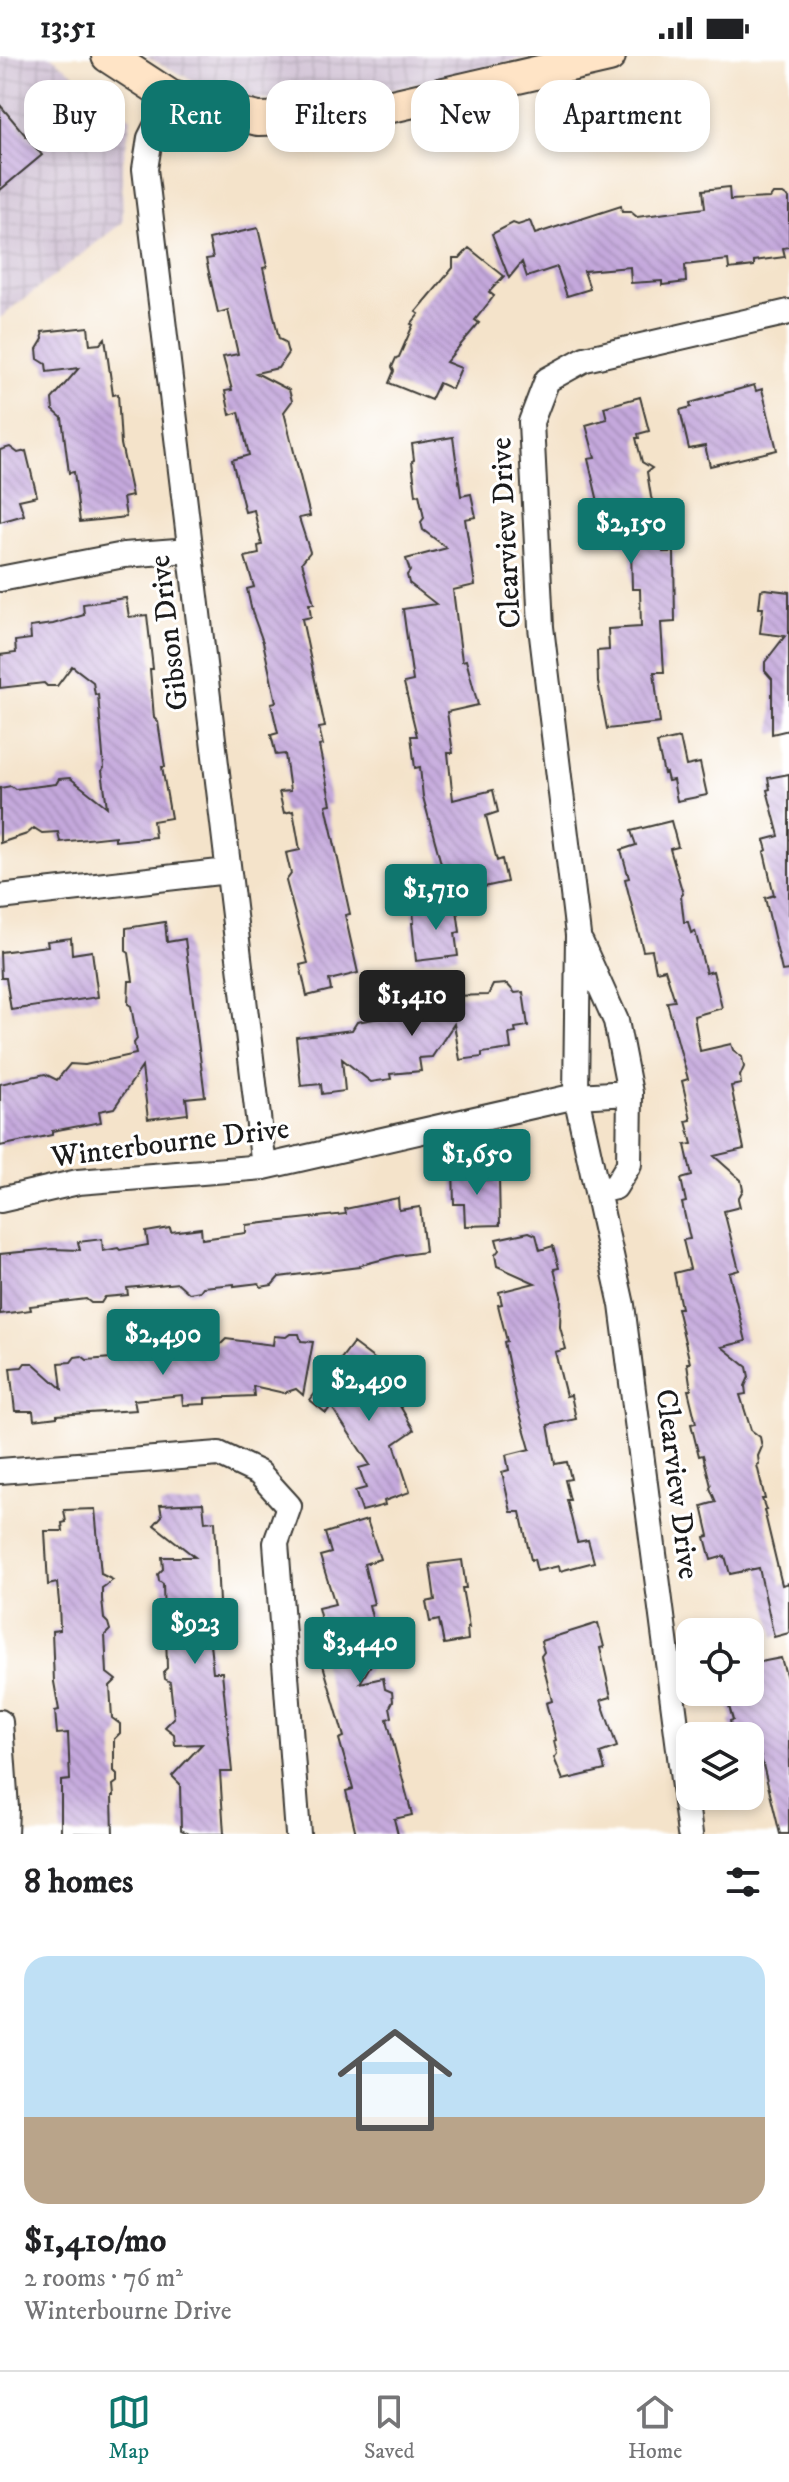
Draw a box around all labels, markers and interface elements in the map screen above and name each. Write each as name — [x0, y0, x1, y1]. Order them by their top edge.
text: 13:51 — [40, 10, 96, 47]
chip: Buy — [24, 80, 125, 152]
chip: Rent — [141, 80, 250, 152]
chip: Filters — [266, 80, 395, 152]
chip: New — [411, 80, 519, 152]
chip: Apartment — [535, 80, 710, 152]
street label: Clearview Drive — [483, 436, 530, 629]
pin: $2,150 — [566, 498, 696, 566]
text: $2,150 — [596, 507, 666, 540]
street label: Gibson Drive — [142, 553, 197, 713]
pin: $1,710 — [371, 864, 501, 932]
text: $1,710 — [403, 873, 469, 906]
pin: $1,410 — [347, 970, 477, 1038]
text: $1,410 — [377, 979, 447, 1012]
street label: Winterbourne Drive — [48, 1111, 291, 1177]
pin: $1,650 — [412, 1129, 542, 1197]
text: $1,650 — [441, 1138, 513, 1171]
pin: $2,490 — [98, 1309, 228, 1377]
text: $2,490 — [125, 1318, 201, 1351]
pin: $2,490 — [304, 1355, 434, 1423]
text: $2,490 — [331, 1364, 407, 1397]
street label: Clearview Drive — [646, 1387, 707, 1581]
pin: $923 — [148, 1598, 242, 1666]
text: $923 — [170, 1607, 220, 1640]
pin: $3,440 — [295, 1617, 425, 1685]
map controls — [676, 1618, 764, 1810]
button: locate — [676, 1618, 764, 1706]
text: $3,440 — [322, 1626, 398, 1659]
button: layers — [676, 1722, 764, 1810]
icon: filters — [721, 1860, 765, 1904]
text: 8 homes — [24, 1861, 133, 1903]
icon: home — [323, 2008, 467, 2152]
text: $1,410/mo — [24, 2220, 166, 2262]
text: 2 rooms · 76 m² — [24, 2262, 183, 2295]
text: Winterbourne Drive — [24, 2295, 231, 2328]
tab: Map — [107, 2390, 151, 2465]
tab: Saved — [364, 2390, 415, 2465]
tab: Home — [628, 2390, 682, 2465]

